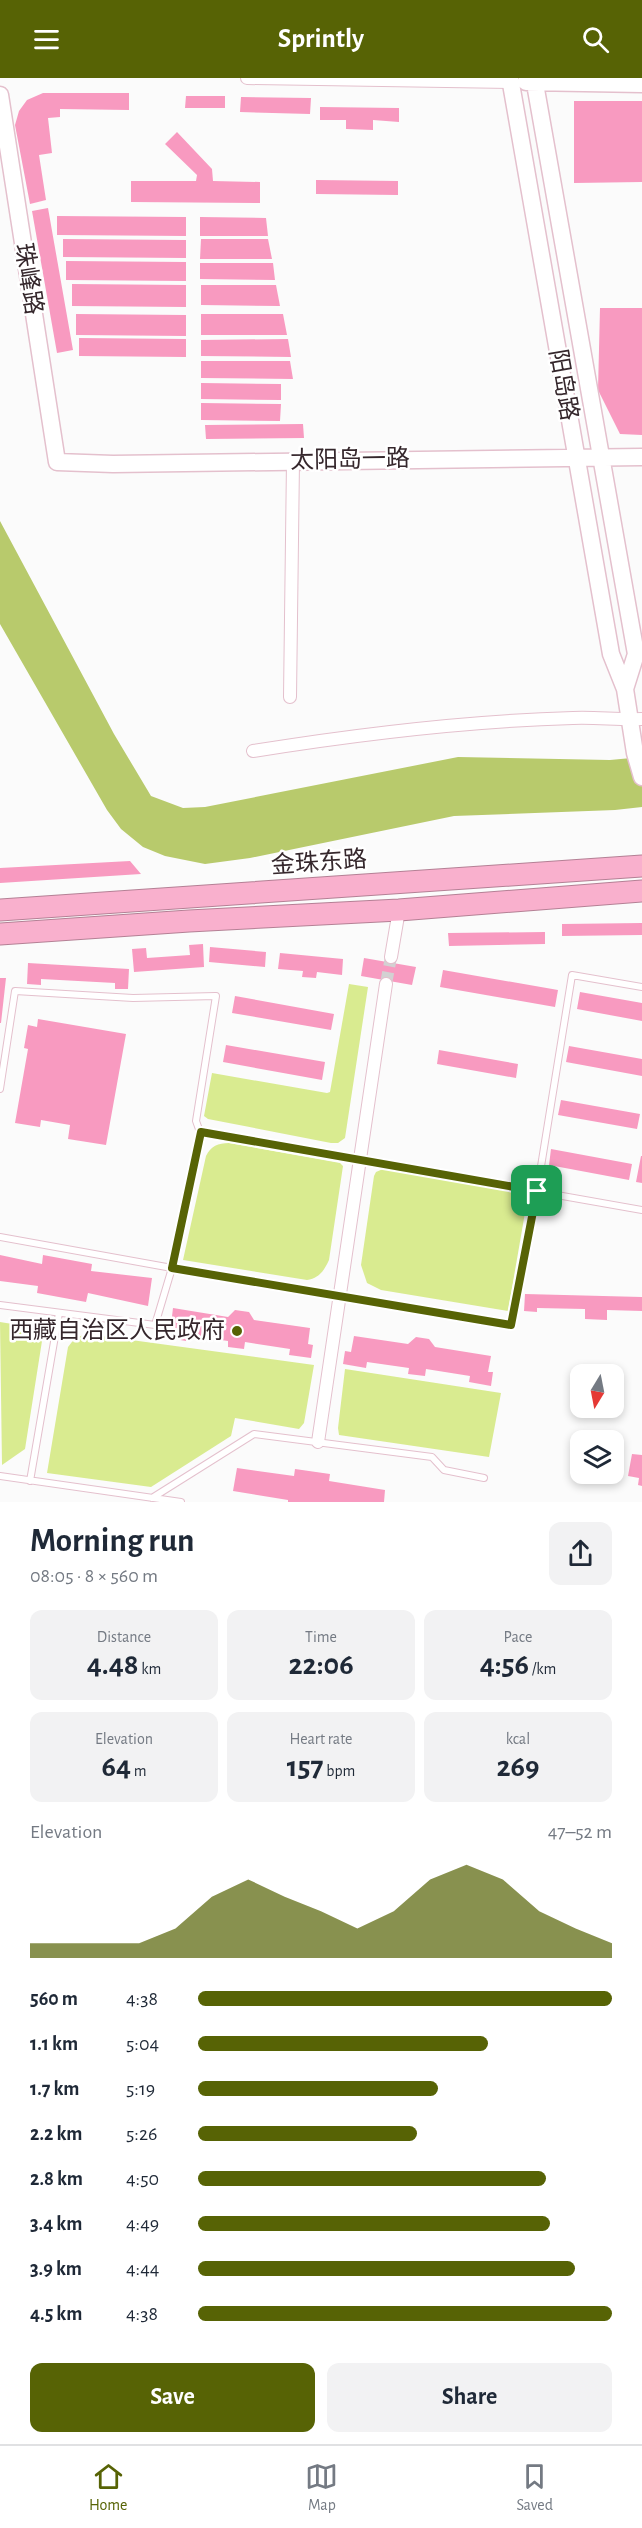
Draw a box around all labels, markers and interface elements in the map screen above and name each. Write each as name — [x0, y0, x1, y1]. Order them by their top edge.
icon: menu — [30, 23, 63, 56]
icon: search — [579, 23, 612, 56]
text: Sprintly — [278, 25, 364, 52]
street label: 珠峰路 — [11, 241, 47, 316]
street label: 阳岛路 — [545, 347, 583, 423]
street label: 太阳岛一路 — [290, 445, 410, 473]
street label: 金珠东路 — [270, 846, 368, 878]
pin — [511, 1165, 562, 1216]
icon: arrive — [520, 1174, 553, 1207]
place label: 西藏自治区人民政府 — [9, 1317, 225, 1343]
marker: 西藏自治区人民政府 — [230, 1324, 244, 1338]
north arrow — [570, 1364, 624, 1418]
map controls — [570, 1364, 624, 1484]
button: layers — [570, 1430, 624, 1484]
button: share — [549, 1522, 612, 1585]
text: Morning run — [30, 1525, 194, 1558]
text: 08:05 · 8 × 560 m — [30, 1566, 158, 1586]
text: Distance — [97, 1629, 151, 1645]
text: Time — [305, 1629, 337, 1645]
text: Pace — [504, 1629, 532, 1645]
text: 4.48 — [87, 1650, 139, 1680]
text: 22:06 — [288, 1650, 354, 1680]
text: 4:56 — [480, 1650, 529, 1680]
text: km — [139, 1661, 161, 1677]
text: /km — [529, 1661, 556, 1677]
text: Elevation — [95, 1731, 153, 1747]
text: Heart rate — [290, 1731, 352, 1747]
text: kcal — [506, 1731, 530, 1747]
text: 64 — [101, 1752, 131, 1782]
text: 157 — [287, 1752, 324, 1782]
text: 269 — [496, 1752, 540, 1782]
text: m — [131, 1763, 147, 1779]
text: bpm — [324, 1763, 355, 1779]
text: Elevation — [30, 1822, 102, 1842]
text: 47–52 m — [548, 1822, 612, 1842]
text: 560 m — [30, 1989, 78, 2009]
text: 4:38 — [126, 1989, 158, 2009]
text: 1.1 km — [30, 2034, 78, 2054]
text: 5:04 — [126, 2034, 159, 2054]
text: 1.7 km — [30, 2079, 79, 2099]
text: 5:19 — [126, 2079, 155, 2099]
text: 2.2 km — [30, 2124, 82, 2144]
text: 5:26 — [126, 2124, 157, 2144]
text: 2.8 km — [30, 2169, 83, 2189]
text: 4:50 — [126, 2169, 159, 2189]
text: 3.4 km — [30, 2214, 82, 2234]
text: 4:49 — [126, 2214, 159, 2234]
text: 3.9 km — [30, 2259, 82, 2279]
text: 4:44 — [126, 2259, 159, 2279]
text: 4.5 km — [30, 2304, 82, 2324]
text: 4:38 — [126, 2304, 158, 2324]
button: Save — [30, 2363, 315, 2432]
button: Share — [327, 2363, 612, 2432]
tab: Home — [89, 2460, 127, 2515]
tab: Map — [305, 2460, 338, 2515]
tab: Saved — [516, 2460, 553, 2515]

